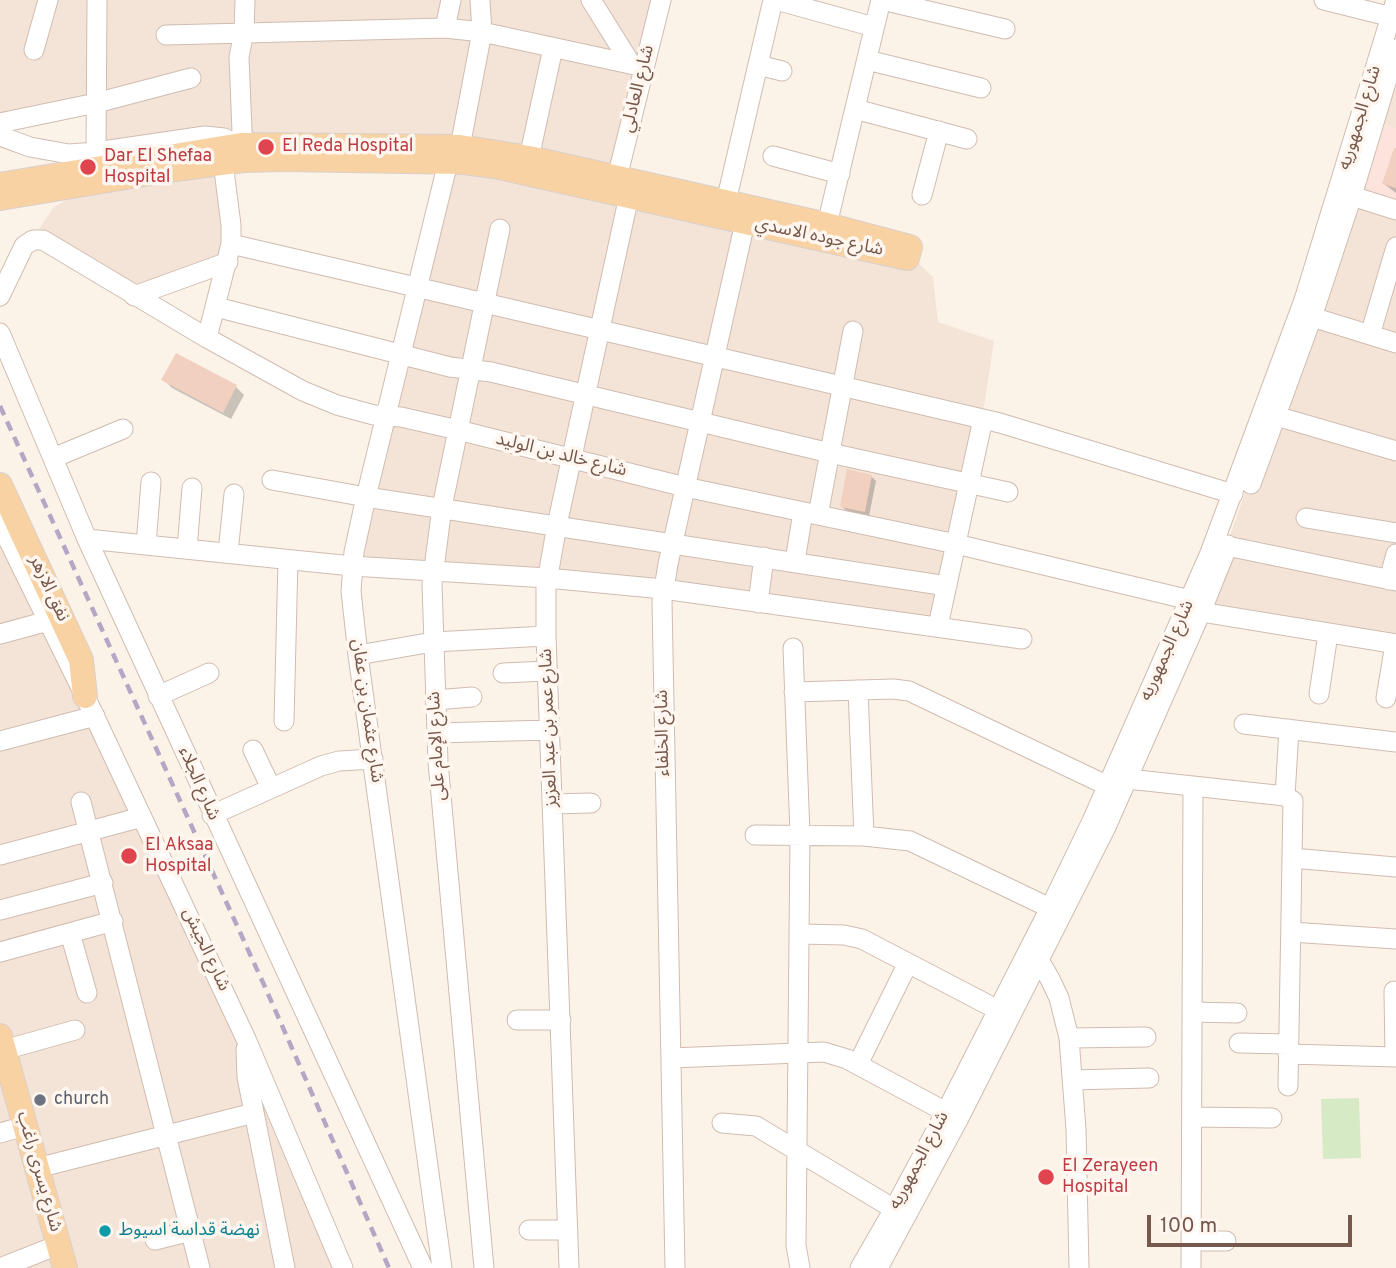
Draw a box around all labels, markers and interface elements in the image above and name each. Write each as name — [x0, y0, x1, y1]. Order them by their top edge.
street label: شارع العادلي — [618, 43, 660, 135]
street label: شارع الجمهوريه — [1335, 63, 1387, 173]
place label: El Reda Hospital — [282, 136, 414, 158]
marker: El Reda Hospital — [256, 137, 276, 157]
place label: Dar El Shefaa Hospital — [104, 146, 212, 188]
marker: Dar El Shefaa Hospital — [78, 157, 98, 177]
street label: شارع جوده الاسدي — [753, 214, 885, 262]
street label: شارع خالد بن الوليد — [493, 429, 629, 483]
street label: نفق الازهر — [23, 552, 73, 626]
street label: شارع الجمهوريه — [1136, 597, 1200, 705]
street label: شارع عثمان بن عفان — [345, 638, 387, 784]
street label: شارع عمر بن عبد العزيز — [536, 648, 564, 808]
street label: شارع الخلفاء — [652, 689, 676, 777]
street label: شارع الإمام على — [424, 691, 452, 801]
street label: شارع الجلاء — [172, 744, 224, 824]
place label: El Aksaa Hospital — [145, 835, 213, 878]
marker: El Aksaa Hospital — [119, 846, 139, 866]
street label: شارع الجيش — [176, 905, 234, 995]
place label: church — [54, 1089, 109, 1111]
marker: church — [32, 1092, 48, 1108]
street label: شارع الجمهوريه — [885, 1108, 955, 1214]
street label: شارع يسرى راغب — [11, 1109, 65, 1235]
place label: El Zerayeen Hospital — [1062, 1156, 1158, 1198]
marker: El Zerayeen Hospital — [1036, 1167, 1056, 1187]
scale bar — [1151, 1202, 1356, 1246]
text: 100 m — [1160, 1213, 1217, 1240]
place label: نهضة قداسة اسيوط — [119, 1220, 260, 1242]
marker: نهضة قداسة اسيوط — [97, 1223, 113, 1239]

